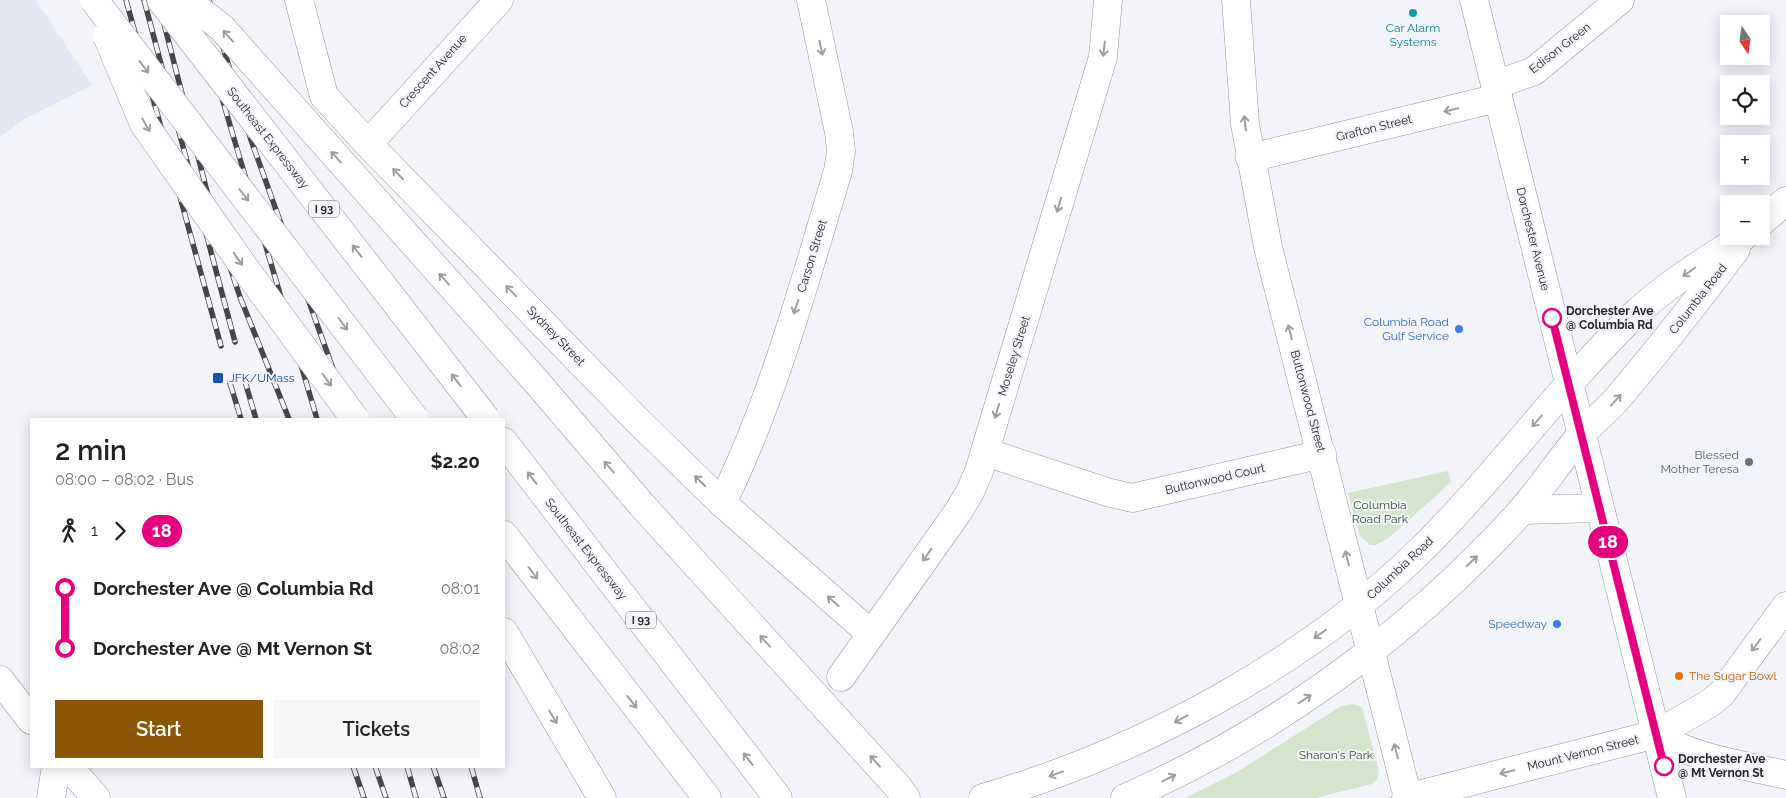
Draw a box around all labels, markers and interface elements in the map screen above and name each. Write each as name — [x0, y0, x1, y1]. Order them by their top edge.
marker: Car Alarm Systems — [1407, 7, 1419, 19]
north arrow — [1720, 15, 1770, 65]
map controls — [1720, 15, 1770, 245]
street label: Edison Green — [1527, 20, 1593, 76]
place label: Car Alarm Systems — [1386, 21, 1440, 49]
one-way arrow — [223, 29, 234, 42]
street label: Crescent Avenue — [396, 31, 470, 111]
one-way arrow — [817, 39, 827, 55]
one-way arrow — [1099, 40, 1109, 56]
one-way arrow — [138, 60, 149, 73]
button: locate — [1720, 75, 1770, 125]
street label: Southeast Expressway — [224, 85, 312, 192]
one-way arrow — [1444, 106, 1460, 115]
street label: Grafton Street — [1335, 112, 1413, 144]
one-way arrow — [1240, 115, 1250, 131]
one-way arrow — [141, 117, 151, 131]
button: + — [1720, 135, 1770, 185]
one-way arrow — [331, 151, 342, 164]
one-way arrow — [392, 168, 404, 181]
street label: Dorchester Avenue — [1513, 186, 1553, 292]
one-way arrow — [238, 189, 249, 202]
button: − — [1720, 195, 1770, 245]
one-way arrow — [1054, 196, 1064, 212]
road number: I 93 — [309, 200, 339, 218]
street label: Carson Street — [794, 218, 830, 294]
one-way arrow — [352, 244, 362, 258]
one-way arrow — [233, 251, 243, 265]
street label: Columbia Road — [1666, 261, 1730, 337]
one-way arrow — [1682, 267, 1696, 277]
one-way arrow — [439, 272, 450, 285]
one-way arrow — [505, 285, 517, 297]
one-way arrow — [791, 298, 800, 314]
street label: Sydney Street — [524, 303, 588, 369]
place label: Dorchester Ave @ Columbia Rd — [1566, 304, 1653, 332]
marker: Dorchester Ave @ Columbia Rd — [1542, 308, 1562, 328]
street label: Moseley Street — [995, 314, 1033, 398]
place label: Columbia Road Gulf Service — [1364, 315, 1449, 343]
one-way arrow — [338, 317, 348, 331]
marker: Columbia Road Gulf Service — [1453, 323, 1465, 335]
one-way arrow — [1285, 325, 1294, 341]
street label: Buttonwood Street — [1288, 349, 1328, 453]
marker: JFK/UMass — [211, 371, 225, 385]
place label: JFK/UMass — [229, 371, 295, 385]
one-way arrow — [321, 373, 332, 386]
one-way arrow — [451, 374, 462, 387]
one-way arrow — [1610, 394, 1622, 407]
one-way arrow — [992, 402, 1002, 418]
one-way arrow — [1531, 414, 1542, 427]
text: 2 min — [55, 434, 127, 467]
place label: Blessed Mother Teresa — [1660, 448, 1739, 476]
text: $2.20 — [431, 450, 480, 472]
marker: Blessed Mother Teresa — [1743, 456, 1755, 468]
one-way arrow — [604, 460, 615, 473]
street label: Buttonwood Court — [1164, 461, 1266, 497]
text: 08:00 – 08:02 · Bus — [55, 470, 194, 489]
one-way arrow — [526, 472, 537, 485]
one-way arrow — [693, 475, 706, 487]
street label: Southeast Expressway — [542, 496, 630, 603]
park label: Columbia Road Park — [1352, 498, 1409, 526]
icon: walk — [55, 517, 83, 545]
icon: forward — [106, 517, 134, 545]
text: 18 — [152, 520, 172, 541]
text: 1 — [91, 521, 98, 540]
line badge: 18 — [1586, 526, 1630, 558]
text: 18 — [1598, 531, 1618, 552]
street label: Columbia Road — [1364, 534, 1436, 602]
one-way arrow — [922, 548, 932, 562]
one-way arrow — [1342, 550, 1351, 566]
one-way arrow — [1466, 555, 1479, 567]
one-way arrow — [528, 566, 539, 579]
text: Dorchester Ave @ Columbia Rd — [93, 577, 373, 599]
text: 08:01 — [441, 579, 480, 598]
one-way arrow — [827, 595, 840, 607]
road number: I 93 — [626, 612, 656, 628]
place label: Speedway — [1488, 617, 1547, 631]
marker: Speedway — [1551, 618, 1563, 630]
one-way arrow — [1313, 629, 1327, 639]
one-way arrow — [759, 634, 771, 647]
text: Dorchester Ave @ Mt Vernon St — [93, 637, 372, 659]
one-way arrow — [1751, 638, 1761, 652]
text: 08:02 — [440, 639, 480, 658]
place label: The Sugar Bowl — [1689, 669, 1777, 683]
marker: The Sugar Bowl — [1673, 670, 1685, 682]
one-way arrow — [1298, 694, 1312, 704]
one-way arrow — [627, 695, 638, 708]
button: Start — [55, 700, 263, 758]
button: Tickets — [273, 700, 480, 758]
one-way arrow — [548, 710, 558, 724]
one-way arrow — [1174, 714, 1189, 724]
street label: Mount Vernon Street — [1526, 732, 1640, 774]
one-way arrow — [1391, 743, 1400, 759]
park label: Sharon's Park — [1299, 748, 1374, 762]
place label: Dorchester Ave @ Mt Vernon St — [1678, 752, 1765, 780]
one-way arrow — [743, 753, 754, 766]
one-way arrow — [869, 754, 880, 767]
marker: Dorchester Ave @ Mt Vernon St — [1654, 756, 1674, 776]
one-way arrow — [1500, 768, 1516, 777]
one-way arrow — [1048, 770, 1064, 779]
one-way arrow — [1162, 773, 1177, 783]

